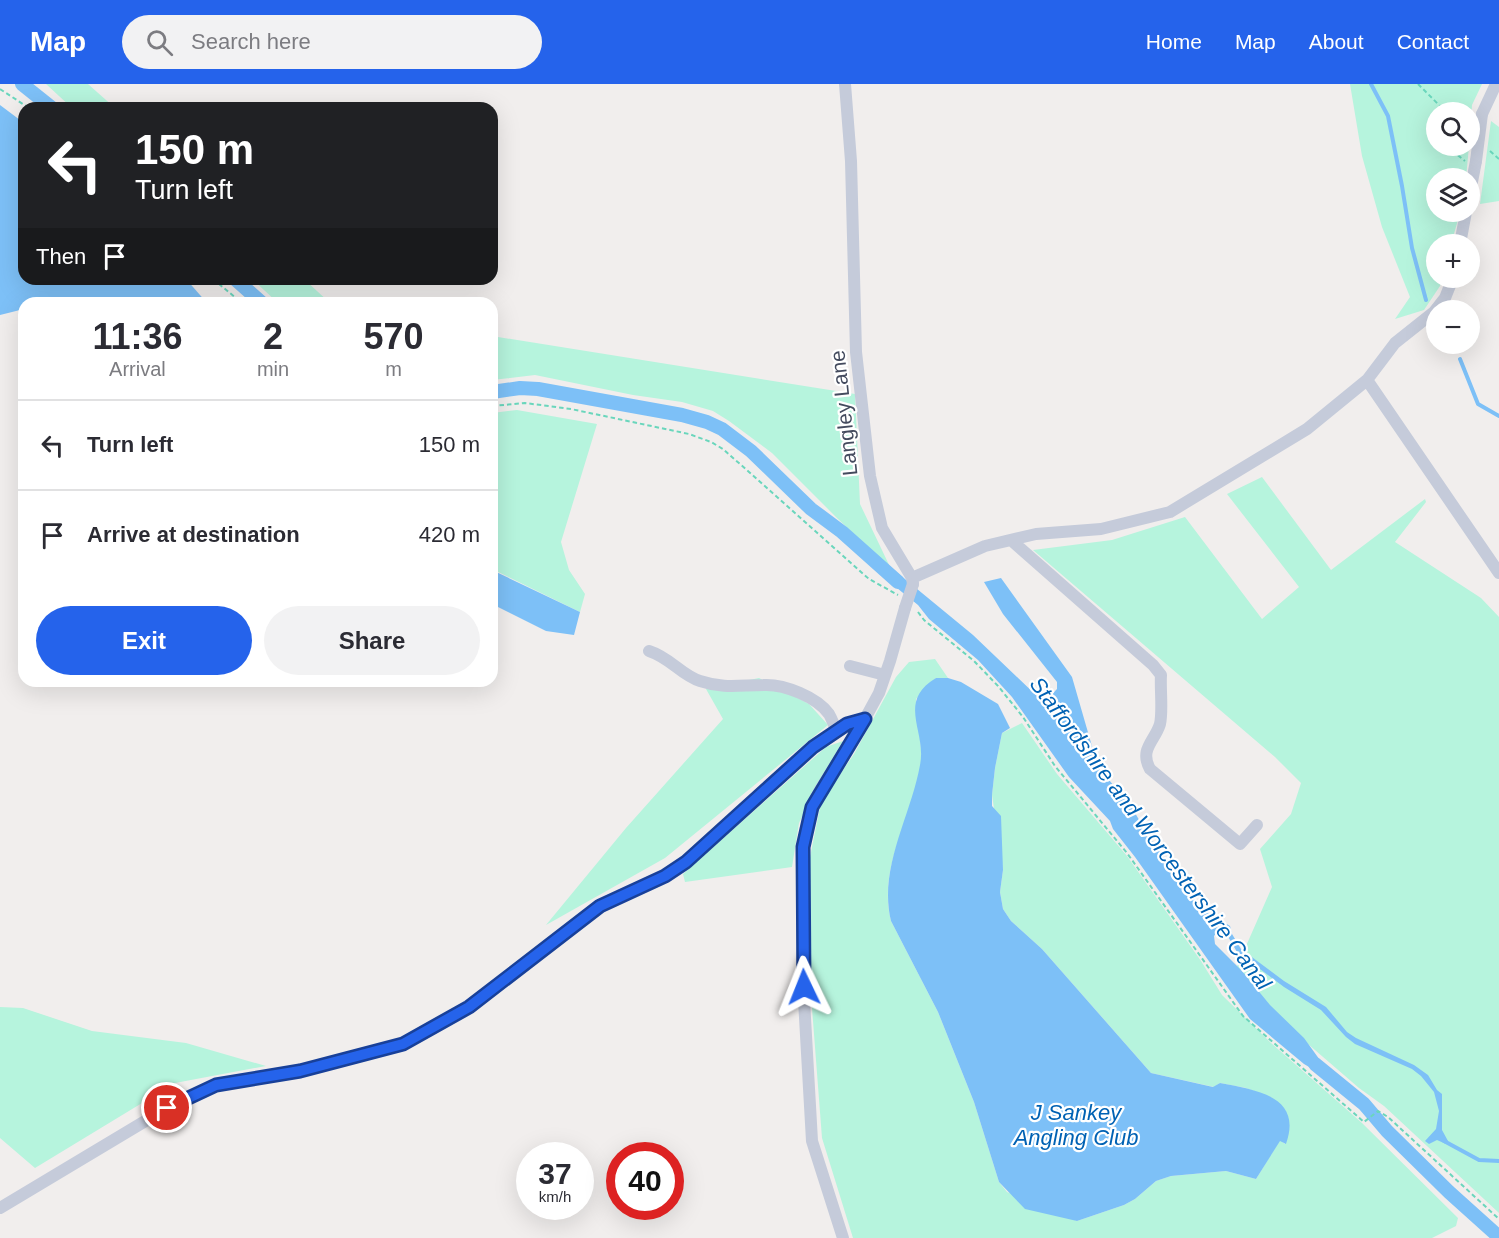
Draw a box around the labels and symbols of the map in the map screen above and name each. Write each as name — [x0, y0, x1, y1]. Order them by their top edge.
street label: Langley Lane — [825, 349, 862, 477]
water label: Staffordshire and Worcestershire Canal — [1025, 672, 1277, 996]
position arrow — [772, 955, 836, 1019]
pin — [141, 1082, 192, 1133]
water label: J Sankey Angling Club — [1012, 1100, 1138, 1150]
speed limit sign: 40 — [606, 1142, 684, 1220]

